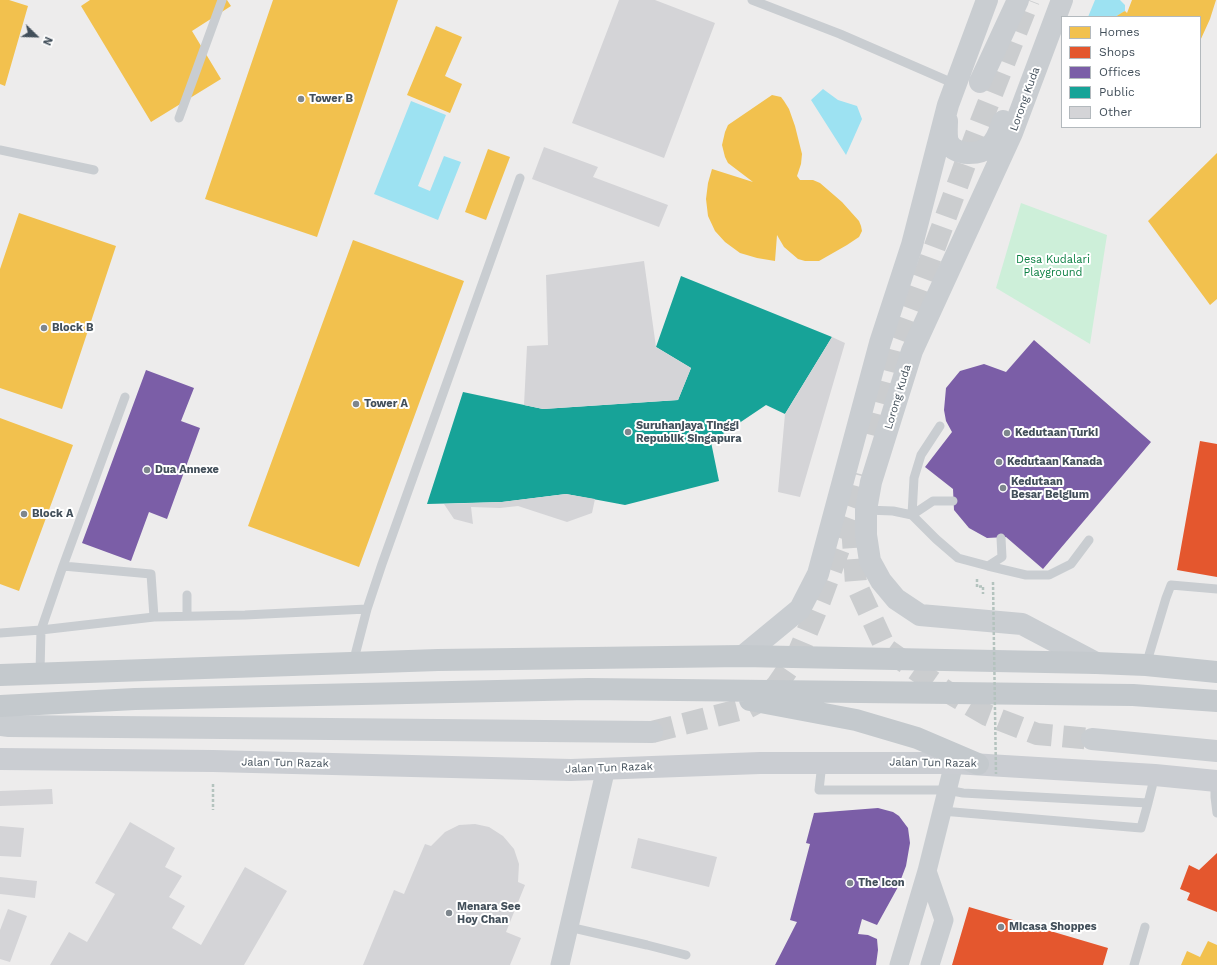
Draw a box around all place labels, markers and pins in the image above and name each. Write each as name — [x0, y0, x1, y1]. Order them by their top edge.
place label: Tower B — [309, 92, 353, 106]
marker: Tower B — [296, 94, 306, 104]
place label: Block B — [52, 321, 93, 335]
marker: Block B — [39, 323, 49, 333]
place label: Tower A — [364, 397, 408, 411]
marker: Tower A — [351, 399, 361, 409]
place label: Suruhanjaya Tinggi Republik Singapura — [636, 419, 742, 445]
place label: Kedutaan Turki — [1015, 426, 1098, 440]
marker: Suruhanjaya Tinggi Republik Singapura — [623, 427, 633, 437]
marker: Kedutaan Turki — [1002, 428, 1012, 438]
place label: Kedutaan Kanada — [1007, 455, 1102, 469]
marker: Kedutaan Kanada — [994, 457, 1004, 467]
place label: Dua Annexe — [155, 463, 219, 477]
marker: Dua Annexe — [142, 465, 152, 475]
place label: Kedutaan Besar Belgium — [1011, 475, 1089, 501]
marker: Kedutaan Besar Belgium — [998, 483, 1008, 493]
place label: Block A — [32, 507, 73, 521]
marker: Block A — [19, 509, 29, 519]
place label: The Icon — [858, 876, 905, 890]
marker: The Icon — [845, 878, 855, 888]
place label: Menara See Hoy Chan — [457, 900, 521, 926]
marker: Menara See Hoy Chan — [444, 908, 454, 918]
place label: Micasa Shoppes — [1009, 920, 1097, 934]
marker: Micasa Shoppes — [996, 922, 1006, 932]

